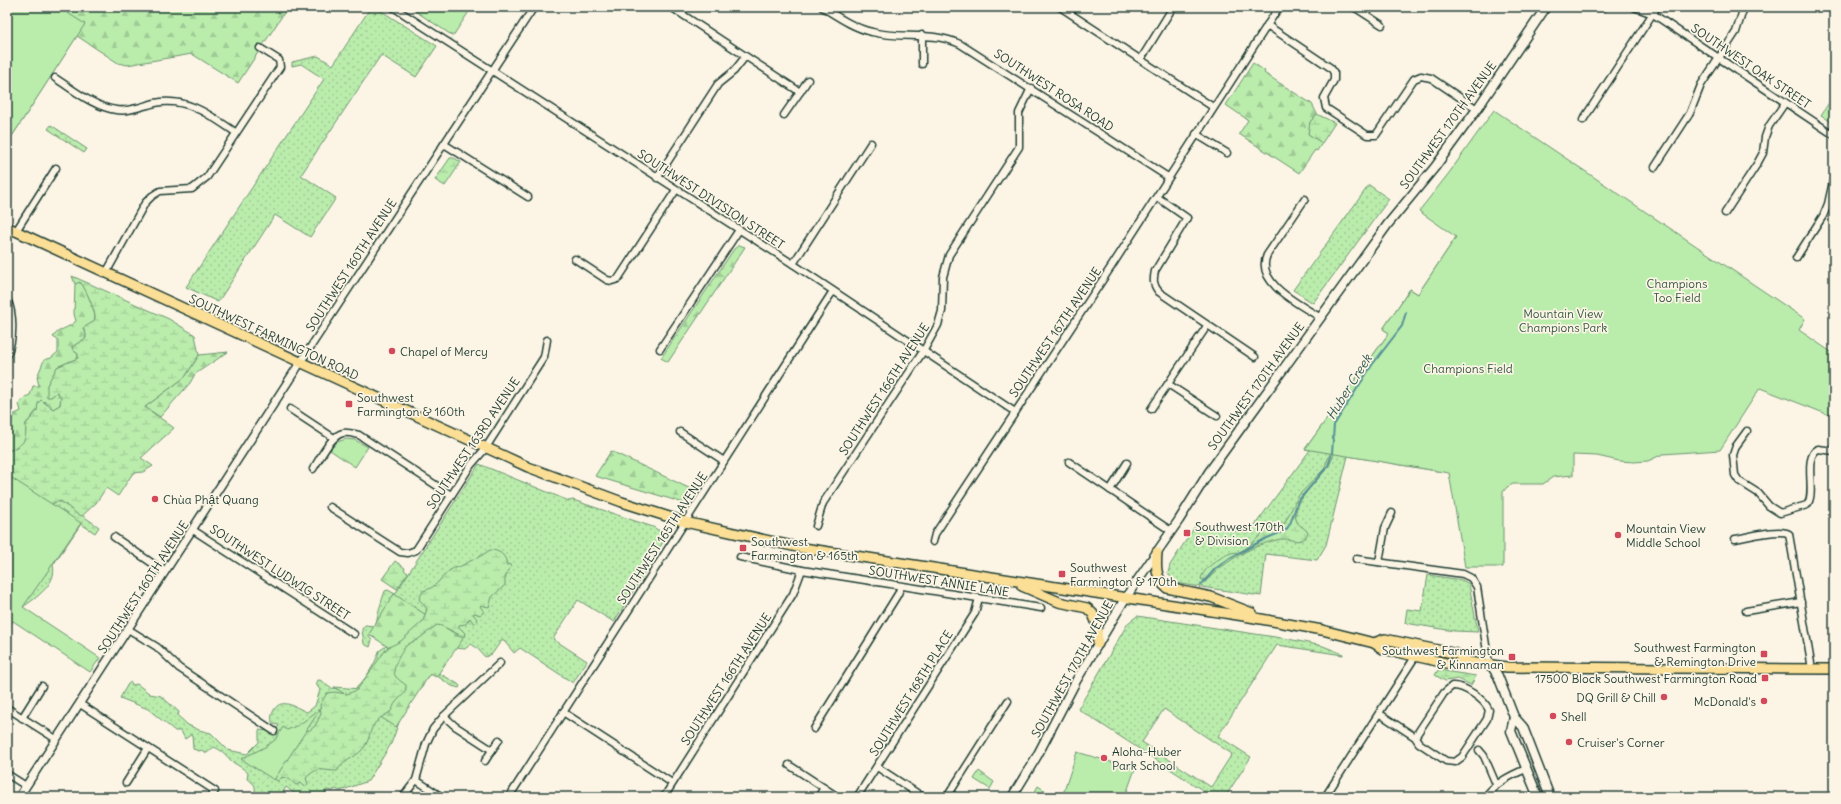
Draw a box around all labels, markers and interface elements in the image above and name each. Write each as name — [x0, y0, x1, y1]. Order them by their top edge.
street label: SOUTHWEST OAK STREET — [1688, 20, 1814, 112]
street label: SOUTHWEST ROSA ROAD — [991, 46, 1117, 134]
street label: SOUTHWEST 170TH AVENUE — [1397, 58, 1499, 192]
street label: SOUTHWEST DIVISION STREET — [635, 146, 787, 252]
street label: SOUTHWEST 160TH AVENUE — [302, 196, 400, 334]
street label: SOUTHWEST 167TH AVENUE — [1006, 264, 1104, 400]
park label: Champions Too Field — [1647, 276, 1707, 305]
street label: SOUTHWEST FARMINGTON ROAD — [187, 291, 361, 383]
park label: Mountain View Champions Park — [1519, 306, 1607, 335]
street label: SOUTHWEST 170TH AVENUE — [1205, 319, 1307, 453]
street label: SOUTHWEST 166TH AVENUE — [836, 320, 932, 458]
place label: Chapel of Mercy — [400, 344, 488, 359]
marker: Chapel of Mercy — [387, 346, 397, 356]
water label: Huber Creek — [1322, 350, 1376, 423]
park label: Champions Field — [1423, 361, 1513, 376]
street label: SOUTHWEST 163RD AVENUE — [423, 374, 523, 512]
place label: Southwest Farmington & 160th — [357, 390, 465, 419]
marker: Southwest Farmington & 160th — [344, 399, 354, 409]
street label: SOUTHWEST 165TH AVENUE — [614, 469, 710, 607]
place label: Chùa Phật Quang — [163, 492, 259, 507]
marker: Chùa Phật Quang — [150, 494, 160, 504]
street label: SOUTHWEST 160TH AVENUE — [94, 518, 192, 656]
place label: Southwest 170th & Division — [1195, 519, 1284, 548]
street label: SOUTHWEST LUDWIG STREET — [207, 521, 353, 623]
place label: Mountain View Middle School — [1626, 521, 1706, 550]
marker: Southwest 170th & Division — [1182, 528, 1192, 538]
marker: Mountain View Middle School — [1613, 530, 1623, 540]
place label: Southwest Farmington & 165th — [751, 534, 858, 563]
marker: Southwest Farmington & 165th — [738, 543, 748, 553]
place label: Southwest Farmington & 170th — [1070, 560, 1177, 589]
street label: SOUTHWEST ANNIE LANE — [868, 563, 1010, 599]
marker: Southwest Farmington & 170th — [1057, 569, 1067, 579]
street label: SOUTHWEST 170TH AVENUE — [1028, 598, 1116, 740]
street label: SOUTHWEST 166TH AVENUE — [678, 610, 774, 748]
street label: SOUTHWEST 168TH PLACE — [866, 627, 956, 759]
place label: Southwest Farmington & Remington Drive — [1634, 640, 1756, 669]
place label: Southwest Farmington & Kinnaman — [1382, 643, 1504, 672]
marker: Southwest Farmington & Remington Drive — [1759, 649, 1769, 659]
marker: Southwest Farmington & Kinnaman — [1507, 652, 1517, 662]
place label: 17500 Block Southwest Farmington Road — [1535, 671, 1757, 686]
marker: 17500 Block Southwest Farmington Road — [1760, 673, 1770, 683]
place label: DQ Grill & Chill — [1576, 690, 1656, 705]
marker: DQ Grill & Chill — [1659, 692, 1669, 702]
place label: McDonald's — [1694, 694, 1756, 709]
marker: McDonald's — [1759, 696, 1769, 706]
place label: Shell — [1561, 709, 1586, 724]
marker: Shell — [1548, 711, 1558, 721]
place label: Cruiser's Corner — [1577, 735, 1665, 750]
marker: Cruiser's Corner — [1564, 737, 1574, 747]
place label: Aloha-Huber Park School — [1112, 744, 1182, 773]
marker: Aloha-Huber Park School — [1099, 753, 1109, 763]

